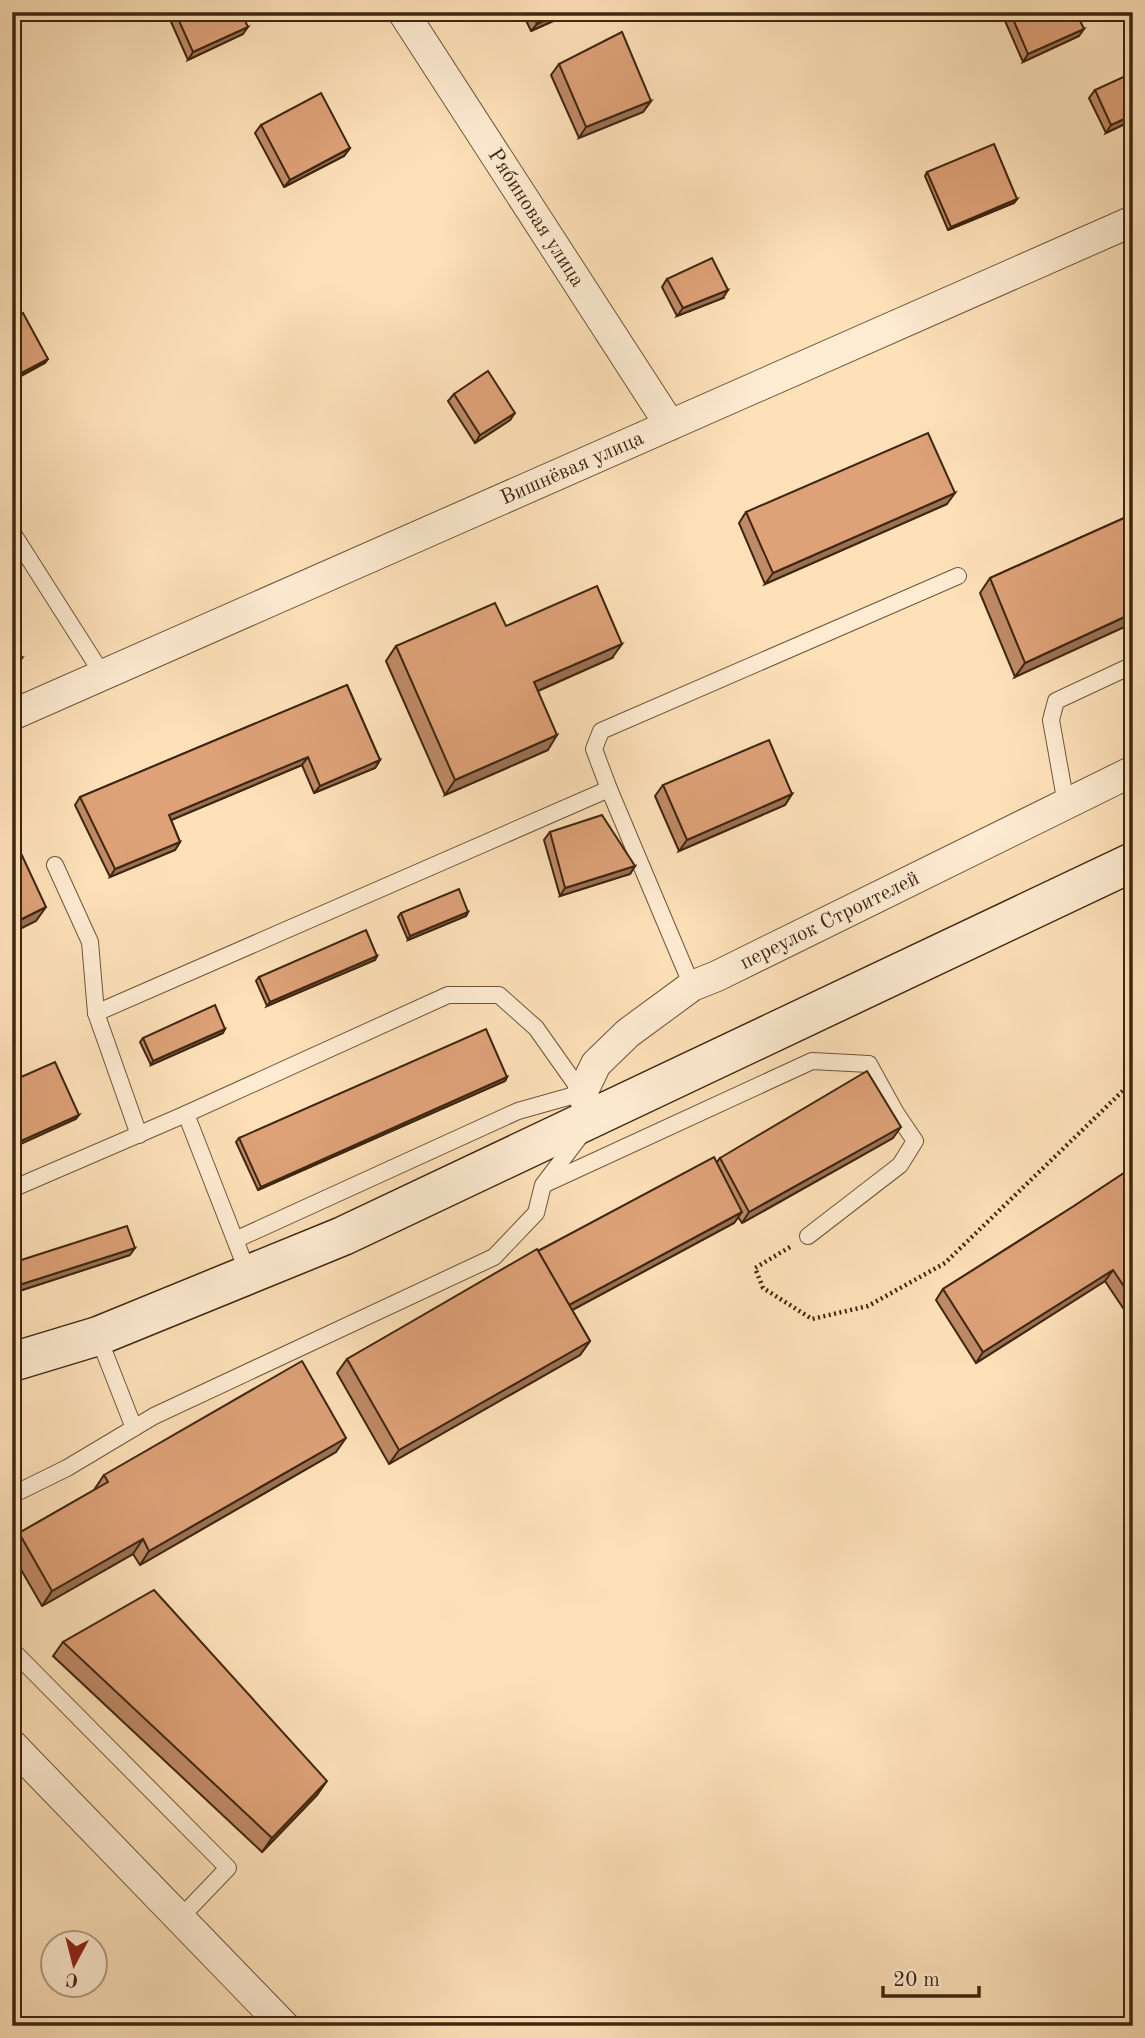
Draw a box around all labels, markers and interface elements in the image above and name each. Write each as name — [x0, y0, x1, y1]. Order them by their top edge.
street label: Рябиновая улица — [484, 145, 588, 291]
street label: Вишнёвая улица — [497, 428, 647, 509]
street label: переулок Строителей — [737, 868, 923, 973]
north arrow — [38, 1930, 108, 2000]
scale bar — [883, 1954, 979, 1998]
text: С — [65, 1968, 80, 1989]
text: 20 m — [893, 1970, 940, 1991]

